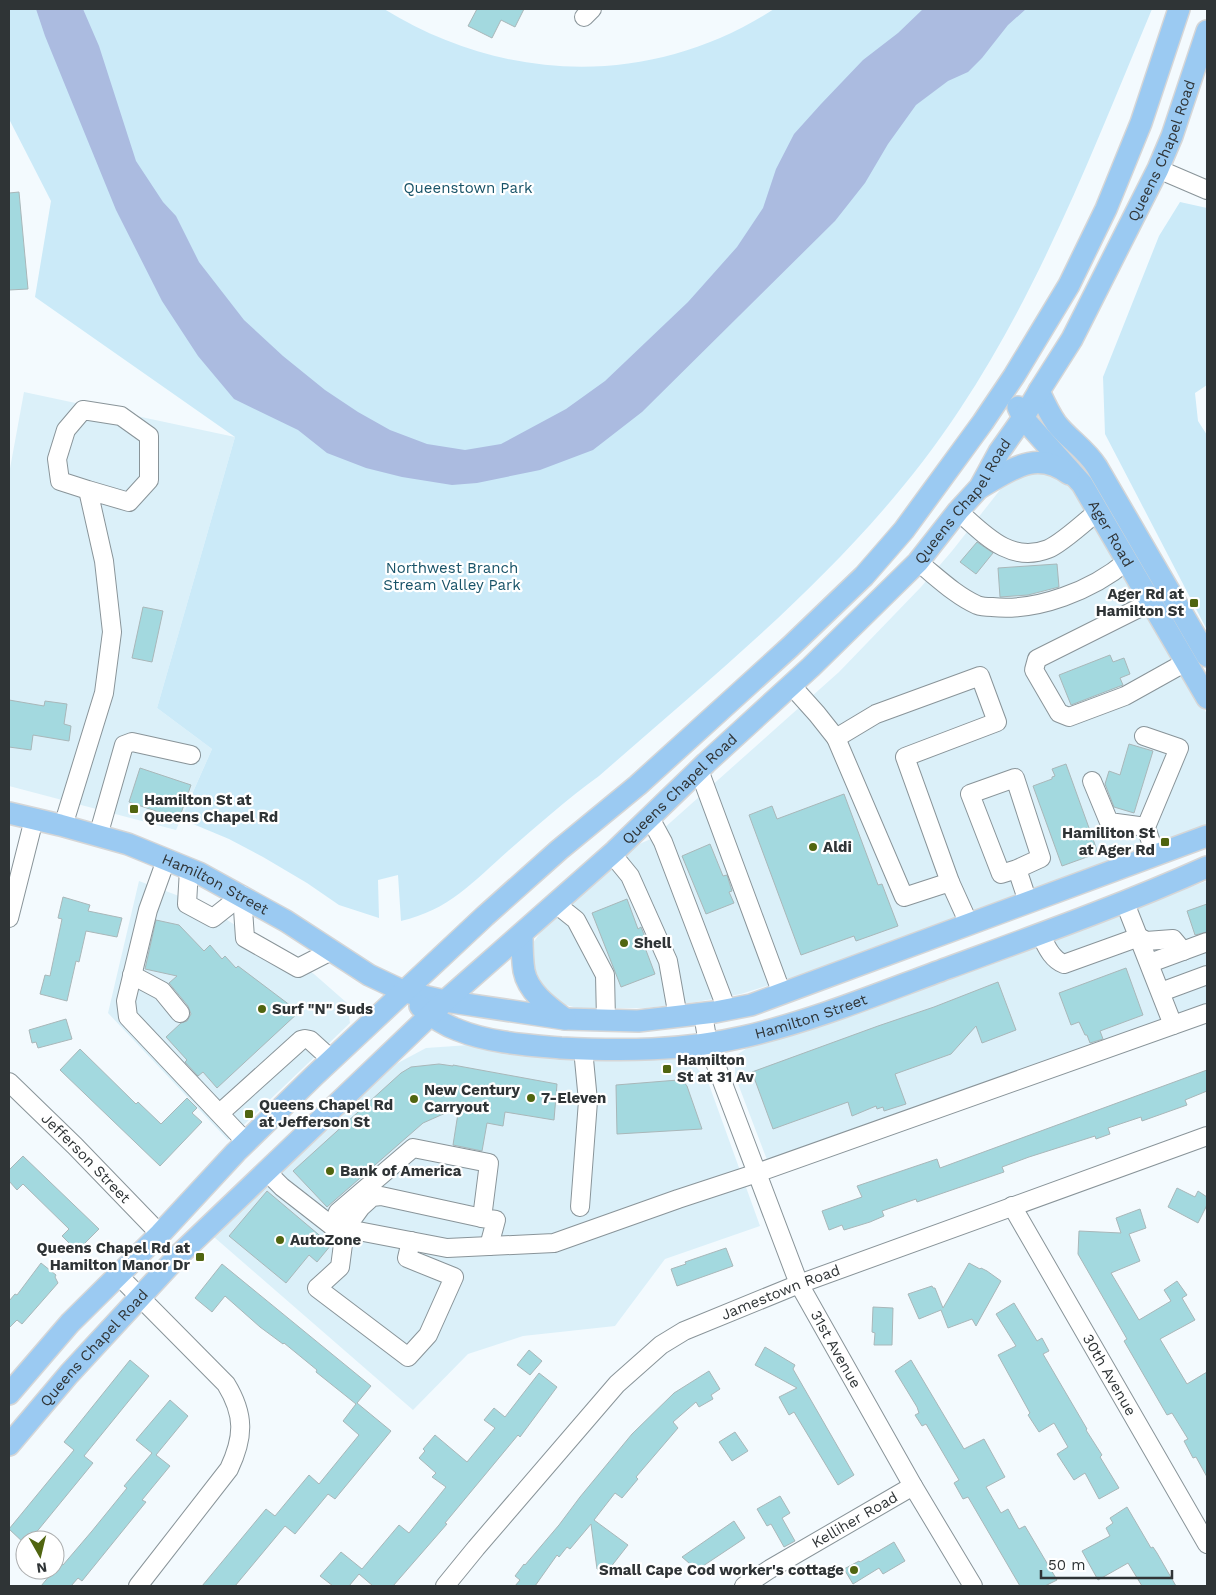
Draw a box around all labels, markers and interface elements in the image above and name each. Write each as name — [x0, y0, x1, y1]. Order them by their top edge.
street label: Queens Chapel Road — [1124, 78, 1199, 225]
park label: Queenstown Park — [403, 179, 533, 197]
street label: Queens Chapel Road — [911, 435, 1015, 568]
street label: Ager Road — [1084, 497, 1137, 570]
park label: Northwest Branch Stream Valley Park — [383, 559, 521, 594]
place label: Ager Rd at Hamilton St — [1096, 585, 1184, 620]
marker: Ager Rd at Hamilton St — [1188, 597, 1200, 609]
street label: Queens Chapel Road — [618, 730, 741, 848]
place label: Hamilton St at Queens Chapel Rd — [144, 791, 278, 826]
marker: Hamilton St at Queens Chapel Rd — [128, 803, 140, 815]
place label: Hamiliton St at Ager Rd — [1062, 824, 1155, 859]
marker: Hamiliton St at Ager Rd — [1159, 836, 1171, 848]
place label: Aldi — [823, 838, 852, 856]
marker: Aldi — [807, 841, 819, 853]
street label: Hamilton Street — [159, 850, 272, 919]
place label: Shell — [634, 934, 672, 952]
marker: Shell — [618, 937, 630, 949]
street label: Hamilton Street — [753, 990, 870, 1043]
place label: Surf "N" Suds — [272, 1000, 373, 1018]
marker: Surf "N" Suds — [256, 1003, 268, 1015]
place label: Hamilton St at 31 Av — [677, 1051, 754, 1086]
marker: Hamilton St at 31 Av — [661, 1063, 673, 1075]
place label: New Century Carryout — [424, 1081, 520, 1116]
place label: 7-Eleven — [541, 1089, 606, 1107]
marker: 7-Eleven — [525, 1092, 537, 1104]
marker: New Century Carryout — [408, 1093, 420, 1105]
place label: Queens Chapel Rd at Jefferson St — [259, 1096, 393, 1131]
marker: Queens Chapel Rd at Jefferson St — [243, 1108, 255, 1120]
street label: Jefferson Street — [37, 1109, 135, 1207]
place label: Bank of America — [340, 1162, 462, 1180]
marker: Bank of America — [324, 1165, 336, 1177]
place label: AutoZone — [290, 1231, 361, 1249]
marker: AutoZone — [274, 1234, 286, 1246]
place label: Queens Chapel Rd at Hamilton Manor Dr — [37, 1239, 191, 1274]
marker: Queens Chapel Rd at Hamilton Manor Dr — [194, 1251, 206, 1263]
street label: Jamestown Road — [718, 1261, 842, 1324]
street label: Queens Chapel Road — [36, 1286, 152, 1410]
street label: 31st Avenue — [807, 1307, 865, 1391]
street label: 30th Avenue — [1079, 1331, 1140, 1419]
street label: Kelliher Road — [808, 1488, 901, 1552]
north arrow — [15, 1530, 65, 1580]
scale bar — [1041, 1548, 1172, 1580]
text: 50 m — [1048, 1556, 1085, 1574]
text: N — [36, 1559, 48, 1577]
place label: Small Cape Cod worker's cottage — [599, 1561, 844, 1579]
marker: Small Cape Cod worker's cottage — [848, 1564, 860, 1576]

